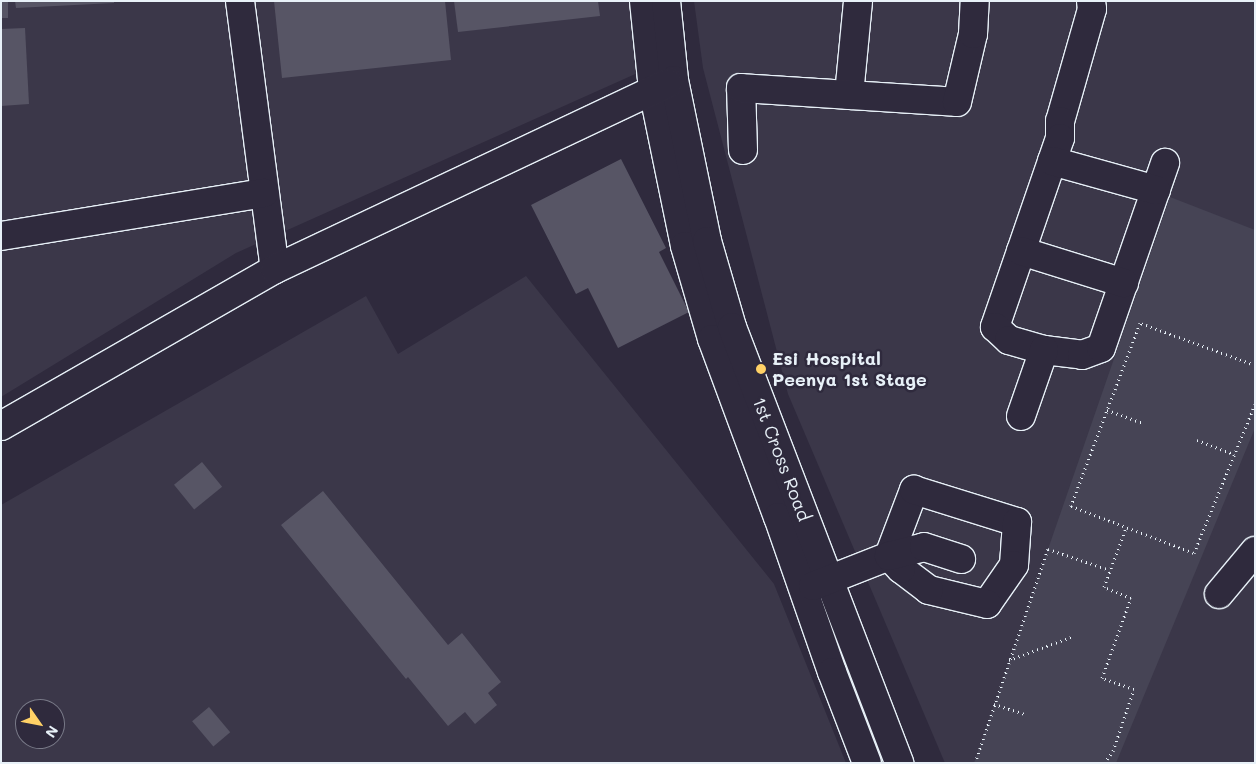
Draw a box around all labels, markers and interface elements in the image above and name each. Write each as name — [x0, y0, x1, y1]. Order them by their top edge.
place label: Esi Hospital Peenya 1st Stage — [772, 348, 927, 390]
marker: Esi Hospital Peenya 1st Stage — [754, 362, 768, 376]
street label: 1st Cross Road — [748, 394, 816, 524]
north arrow — [15, 699, 65, 749]
text: N — [41, 722, 63, 742]

